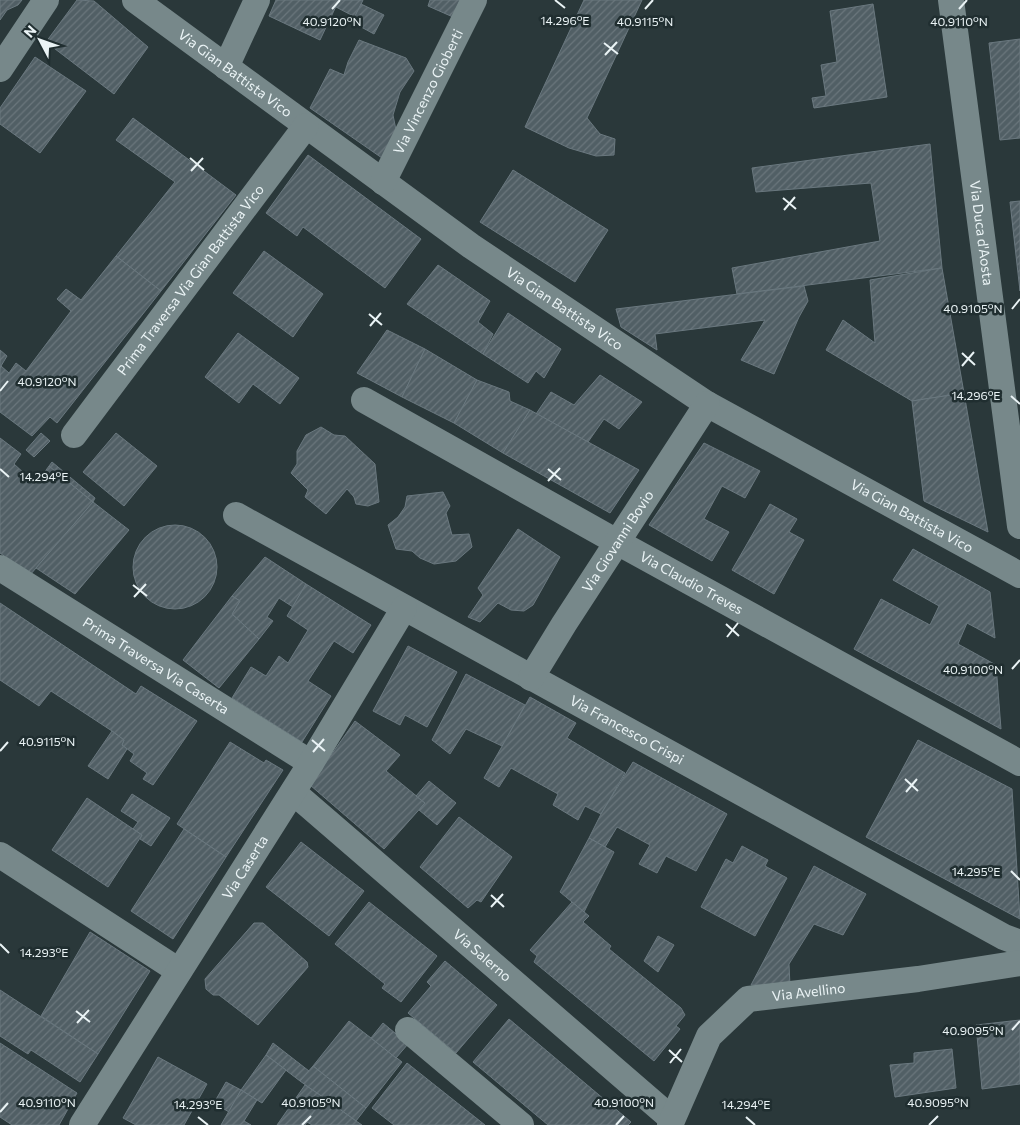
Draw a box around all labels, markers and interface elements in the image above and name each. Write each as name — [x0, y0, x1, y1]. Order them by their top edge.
text: 14.296°E — [540, 13, 590, 27]
text: 40.9120°N — [303, 14, 361, 28]
text: 40.9115°N — [617, 14, 673, 28]
text: 40.9110°N — [930, 14, 988, 28]
north arrow — [15, 15, 65, 65]
text: N — [20, 22, 40, 41]
street label: Via Gian Battista Vico — [175, 25, 296, 120]
street label: Via Vincenzo Gioberti — [389, 26, 466, 157]
street label: Via Duca d'Aosta — [967, 180, 997, 286]
street label: Prima Traversa Via Gian Battista Vico — [113, 181, 267, 378]
street label: Via Gian Battista Vico — [503, 263, 627, 353]
text: 40.9105°N — [943, 301, 1003, 315]
text: 40.9120°N — [18, 374, 76, 388]
text: 14.296°E — [951, 388, 1001, 402]
text: 14.294°E — [20, 469, 68, 483]
street label: Via Gian Battista Vico — [848, 475, 977, 556]
street label: Via Giovanni Bovio — [578, 487, 657, 595]
street label: Via Claudio Treves — [637, 547, 746, 618]
street label: Prima Traversa Via Caserta — [80, 613, 232, 718]
text: 40.9100°N — [943, 662, 1003, 676]
street label: Via Francesco Crispi — [567, 691, 687, 768]
text: 40.9115°N — [19, 734, 75, 748]
street label: Via Caserta — [218, 832, 271, 902]
text: 14.295°E — [952, 864, 1000, 878]
street label: Via Salerno — [450, 925, 515, 985]
text: 14.293°E — [20, 945, 68, 959]
street label: Via Avellino — [771, 979, 846, 1004]
text: 40.9095°N — [942, 1023, 1004, 1037]
text: 40.9110°N — [18, 1095, 76, 1109]
text: 40.9105°N — [281, 1095, 341, 1109]
text: 40.9100°N — [594, 1095, 654, 1109]
text: 40.9095°N — [907, 1095, 969, 1109]
text: 14.293°E — [174, 1097, 222, 1111]
text: 14.294°E — [722, 1097, 770, 1111]

